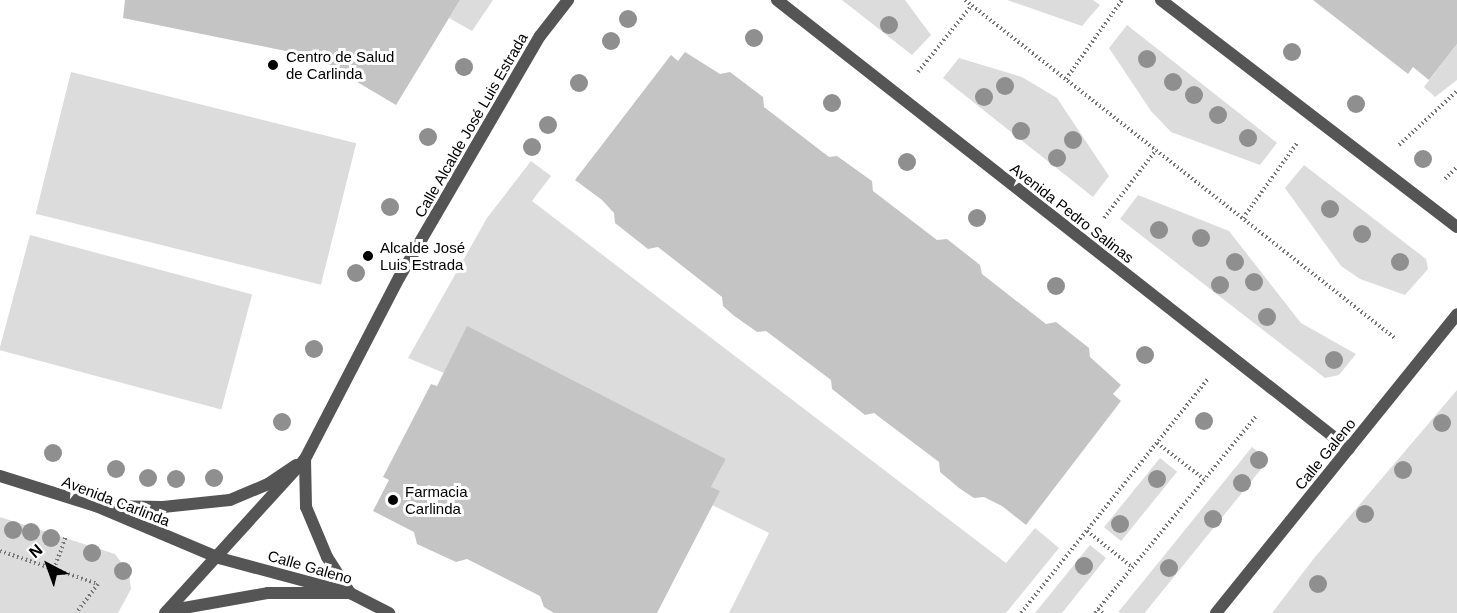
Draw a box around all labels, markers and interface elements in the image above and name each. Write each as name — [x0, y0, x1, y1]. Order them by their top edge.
street label: Calle Alcalde José Luis Estrada — [410, 29, 532, 221]
place label: Centro de Salud de Carlinda — [286, 47, 394, 82]
marker: Centro de Salud de Carlinda — [264, 56, 282, 74]
street label: Avenida Pedro Salinas — [1007, 159, 1137, 267]
place label: Alcalde José Luis Estrada — [380, 238, 465, 273]
marker: Alcalde José Luis Estrada — [361, 249, 375, 263]
street label: Calle Galeno — [1291, 415, 1359, 493]
street label: Avenida Carlinda — [60, 472, 172, 530]
place label: Farmacia Carlinda — [405, 482, 468, 517]
marker: Farmacia Carlinda — [386, 493, 400, 507]
north arrow — [18, 535, 78, 595]
text: N — [26, 541, 46, 561]
street label: Calle Galeno — [266, 546, 354, 588]

